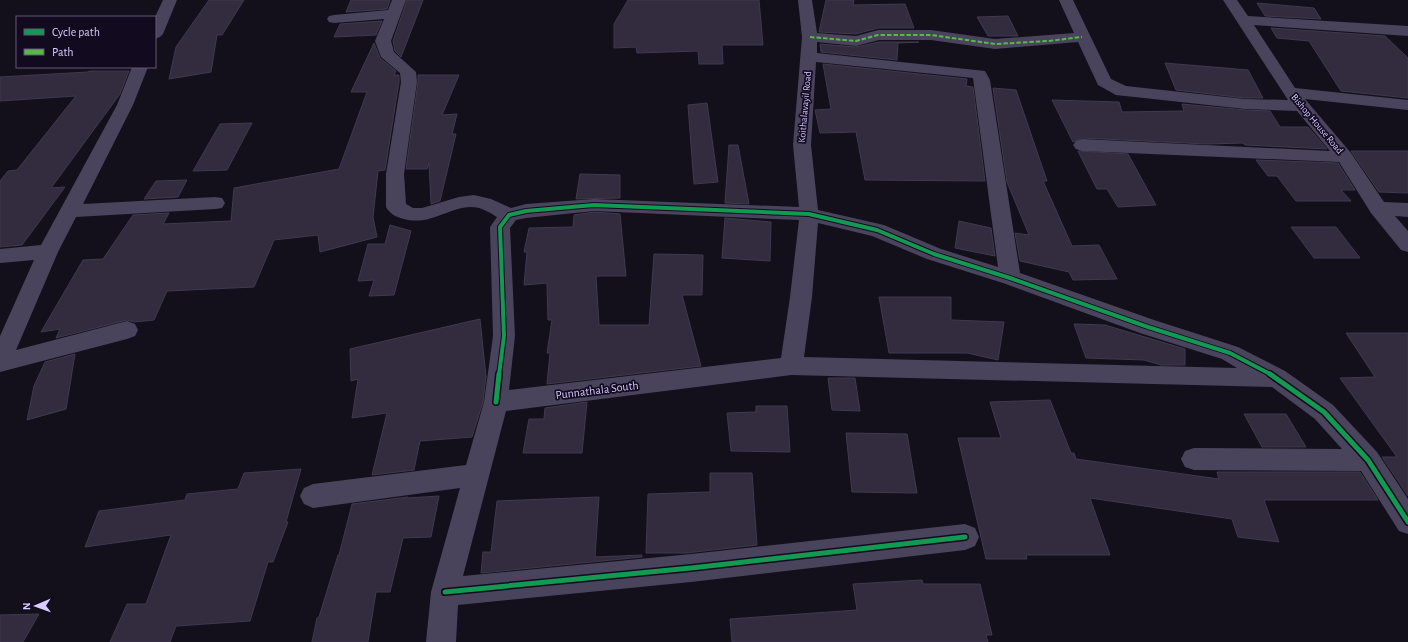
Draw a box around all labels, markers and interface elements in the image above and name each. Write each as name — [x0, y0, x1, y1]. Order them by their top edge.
legend — [16, 16, 156, 68]
text: Cycle path — [52, 26, 100, 39]
text: Path — [52, 46, 74, 58]
street label: Koithalavayil Road — [797, 71, 813, 143]
street label: Bishop House Road — [1289, 92, 1345, 156]
street label: Punnathala South — [555, 379, 639, 401]
north arrow — [16, 586, 56, 626]
text: N — [21, 602, 32, 610]

